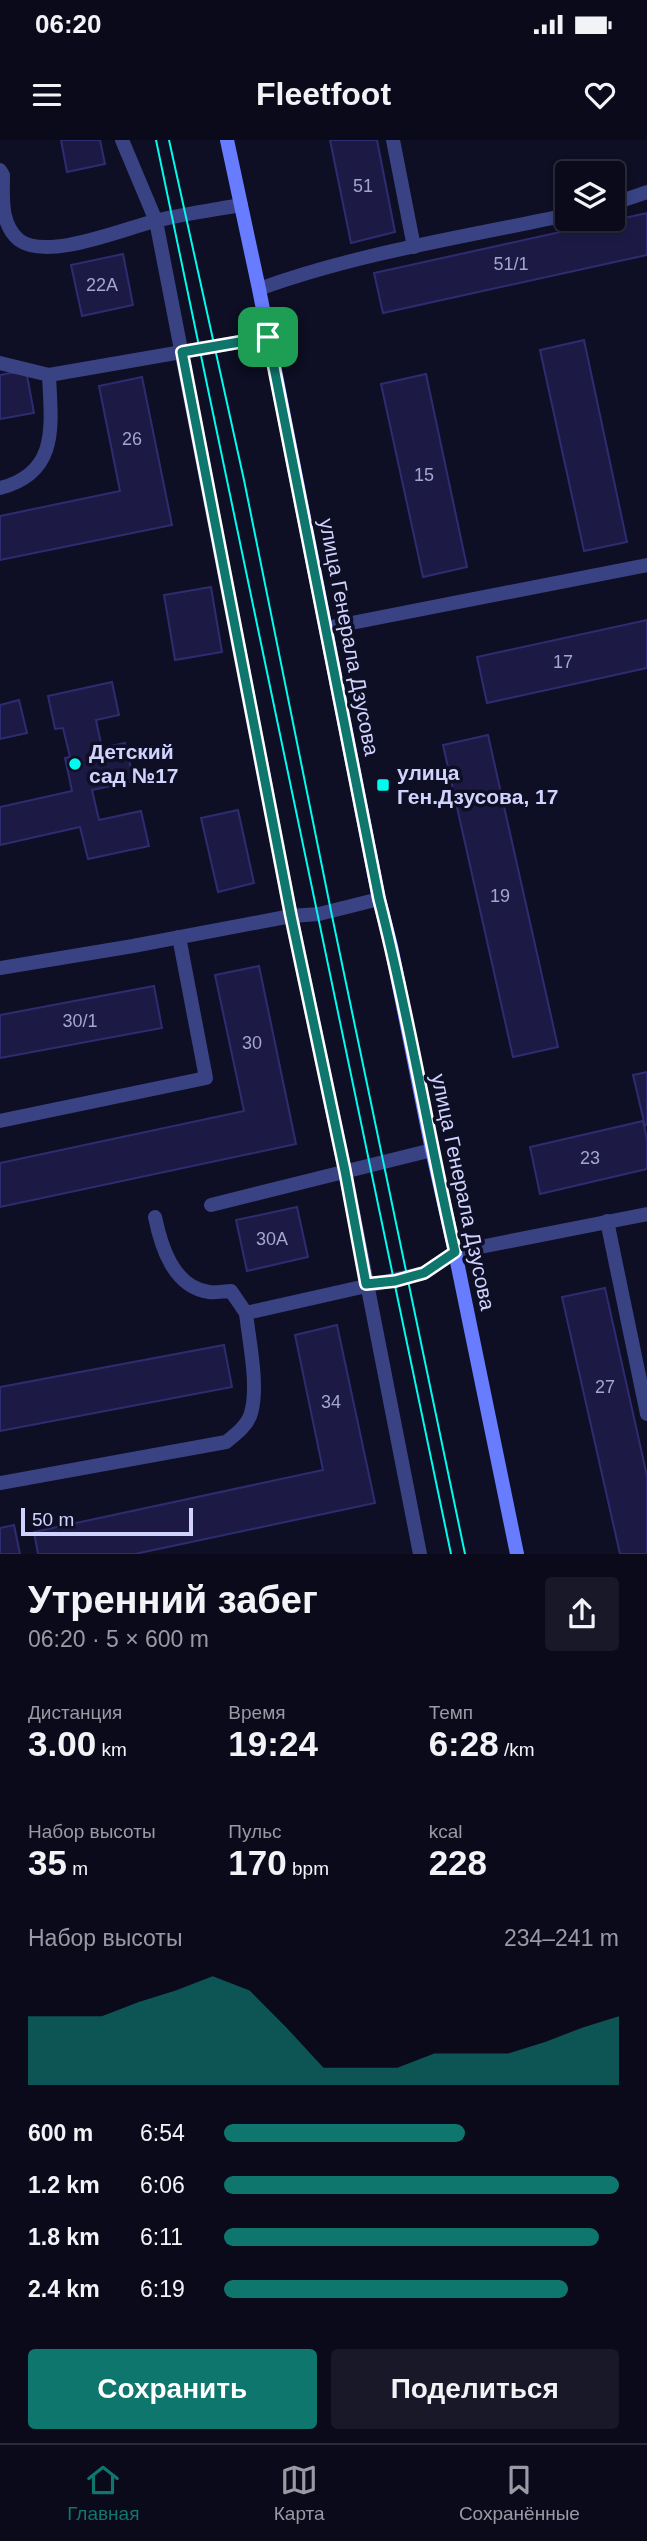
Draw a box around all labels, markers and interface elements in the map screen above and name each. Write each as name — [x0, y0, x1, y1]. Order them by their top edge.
text: 06:20 — [35, 9, 102, 39]
icon: menu — [28, 76, 66, 114]
text: Fleetfoot — [256, 76, 391, 112]
icon: heart — [581, 76, 619, 114]
map controls — [555, 161, 625, 231]
button: layers — [555, 161, 625, 231]
house number: 51 — [353, 176, 373, 196]
house number: 51/1 — [493, 254, 529, 274]
house number: 22А — [86, 275, 118, 295]
pin — [238, 307, 298, 367]
icon: arrive — [249, 318, 287, 356]
house number: 26 — [122, 429, 142, 449]
house number: 15 — [414, 465, 434, 485]
street label: улица Генерала Дзусова — [315, 516, 384, 758]
house number: 17 — [553, 652, 573, 672]
place label: Детский сад №17 — [89, 740, 179, 787]
marker: Детский сад №17 — [67, 756, 83, 772]
place label: улица Ген.Дзусова, 17 — [397, 761, 558, 808]
marker: улица Ген.Дзусова, 17 — [375, 777, 391, 793]
house number: 19 — [490, 886, 510, 906]
house number: 30/1 — [62, 1011, 98, 1031]
house number: 30 — [242, 1033, 262, 1053]
street label: улица Генерала Дзусова — [427, 1072, 500, 1313]
house number: 23 — [580, 1148, 600, 1168]
house number: 30А — [256, 1229, 288, 1249]
house number: 27 — [595, 1377, 615, 1397]
house number: 34 — [321, 1392, 341, 1412]
scale bar — [21, 1505, 192, 1537]
text: 50 m — [32, 1509, 74, 1530]
button: share — [545, 1577, 619, 1651]
text: Утренний забег — [28, 1579, 318, 1621]
text: 06:20 · 5 × 600 m — [28, 1626, 209, 1652]
text: Дистанция — [28, 1702, 122, 1723]
text: Время — [228, 1702, 286, 1723]
text: Темп — [429, 1702, 473, 1723]
text: 3.00 — [28, 1724, 96, 1763]
text: 19:24 — [228, 1724, 318, 1763]
text: 6:28 — [429, 1724, 499, 1763]
text: km — [96, 1739, 127, 1760]
text: /km — [499, 1739, 535, 1760]
text: Набор высоты — [28, 1821, 156, 1842]
text: Пульс — [228, 1821, 282, 1842]
text: kcal — [429, 1821, 462, 1842]
text: 35 — [28, 1843, 67, 1882]
text: 170 — [228, 1843, 287, 1882]
text: 228 — [429, 1843, 487, 1882]
text: m — [67, 1858, 88, 1879]
text: bpm — [287, 1858, 329, 1879]
text: Набор высоты — [28, 1925, 182, 1951]
text: 234–241 m — [504, 1925, 619, 1951]
text: 600 m — [28, 2120, 93, 2146]
text: 6:54 — [140, 2120, 185, 2146]
text: 1.2 km — [28, 2172, 100, 2198]
text: 6:06 — [140, 2172, 185, 2198]
text: 1.8 km — [28, 2224, 100, 2250]
text: 6:11 — [140, 2224, 183, 2250]
text: 2.4 km — [28, 2276, 100, 2302]
text: 6:19 — [140, 2276, 185, 2302]
button: Сохранить — [28, 2349, 317, 2429]
button: Поделиться — [331, 2349, 619, 2429]
tab: Главная — [67, 2461, 139, 2525]
tab: Карта — [274, 2461, 325, 2525]
tab: Сохранённые — [459, 2461, 580, 2525]

